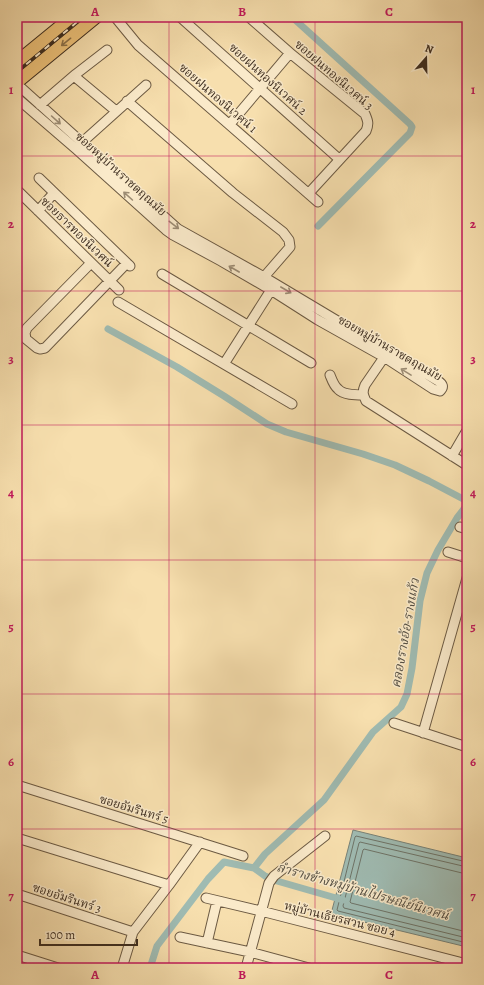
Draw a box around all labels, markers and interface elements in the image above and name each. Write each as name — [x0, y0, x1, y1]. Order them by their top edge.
text: A — [90, 3, 100, 20]
text: B — [238, 3, 246, 20]
text: C — [385, 3, 393, 20]
street label: ซอยฝนทองนิเวศน์ 3 — [291, 36, 377, 114]
one-way arrow — [61, 37, 72, 46]
north arrow — [406, 38, 446, 78]
street label: ซอยฝนทองนิเวศน์ 2 — [225, 40, 311, 119]
text: N — [423, 41, 436, 57]
street label: ซอยฝนทองนิเวศน์ 1 — [176, 60, 260, 136]
text: 1 — [9, 81, 14, 98]
text: 1 — [471, 81, 476, 98]
one-way arrow — [51, 115, 62, 124]
street label: ซอยหมู่บ้านราชตฤณมัย — [72, 129, 170, 219]
one-way arrow — [123, 191, 133, 201]
street label: ซอยธารทองนิเวศน์ — [37, 193, 117, 271]
text: 2 — [8, 215, 15, 232]
text: 2 — [470, 215, 477, 232]
one-way arrow — [168, 221, 179, 230]
one-way arrow — [229, 265, 241, 273]
one-way arrow — [280, 287, 292, 295]
street label: ซอยหมู่บ้านราชตฤณมัย — [335, 312, 445, 384]
text: 3 — [8, 350, 14, 367]
text: 3 — [470, 350, 476, 367]
one-way arrow — [400, 367, 412, 375]
text: 4 — [8, 484, 14, 501]
text: 4 — [470, 484, 476, 501]
water label: คลองรางอ้อ-รางแก้ว — [387, 576, 423, 689]
text: 5 — [8, 618, 14, 635]
text: 5 — [470, 618, 476, 635]
text: 6 — [8, 753, 14, 770]
text: 6 — [470, 753, 476, 770]
street label: ซอยอัมรินทร์ 5 — [97, 791, 171, 827]
water label: ลำรางข้างหมู่บ้านไปรษณีย์นิเวศน์ — [275, 857, 453, 924]
street label: ซอยอัมรินทร์ 3 — [31, 879, 103, 917]
text: 7 — [8, 887, 14, 904]
text: 7 — [470, 887, 476, 904]
street label: หมู่บ้านเธียรสวน ซอย 4 — [283, 897, 398, 941]
scale bar — [40, 921, 137, 947]
text: 100 m — [46, 927, 75, 943]
text: A — [90, 966, 100, 983]
text: B — [238, 966, 246, 983]
text: C — [385, 966, 393, 983]

